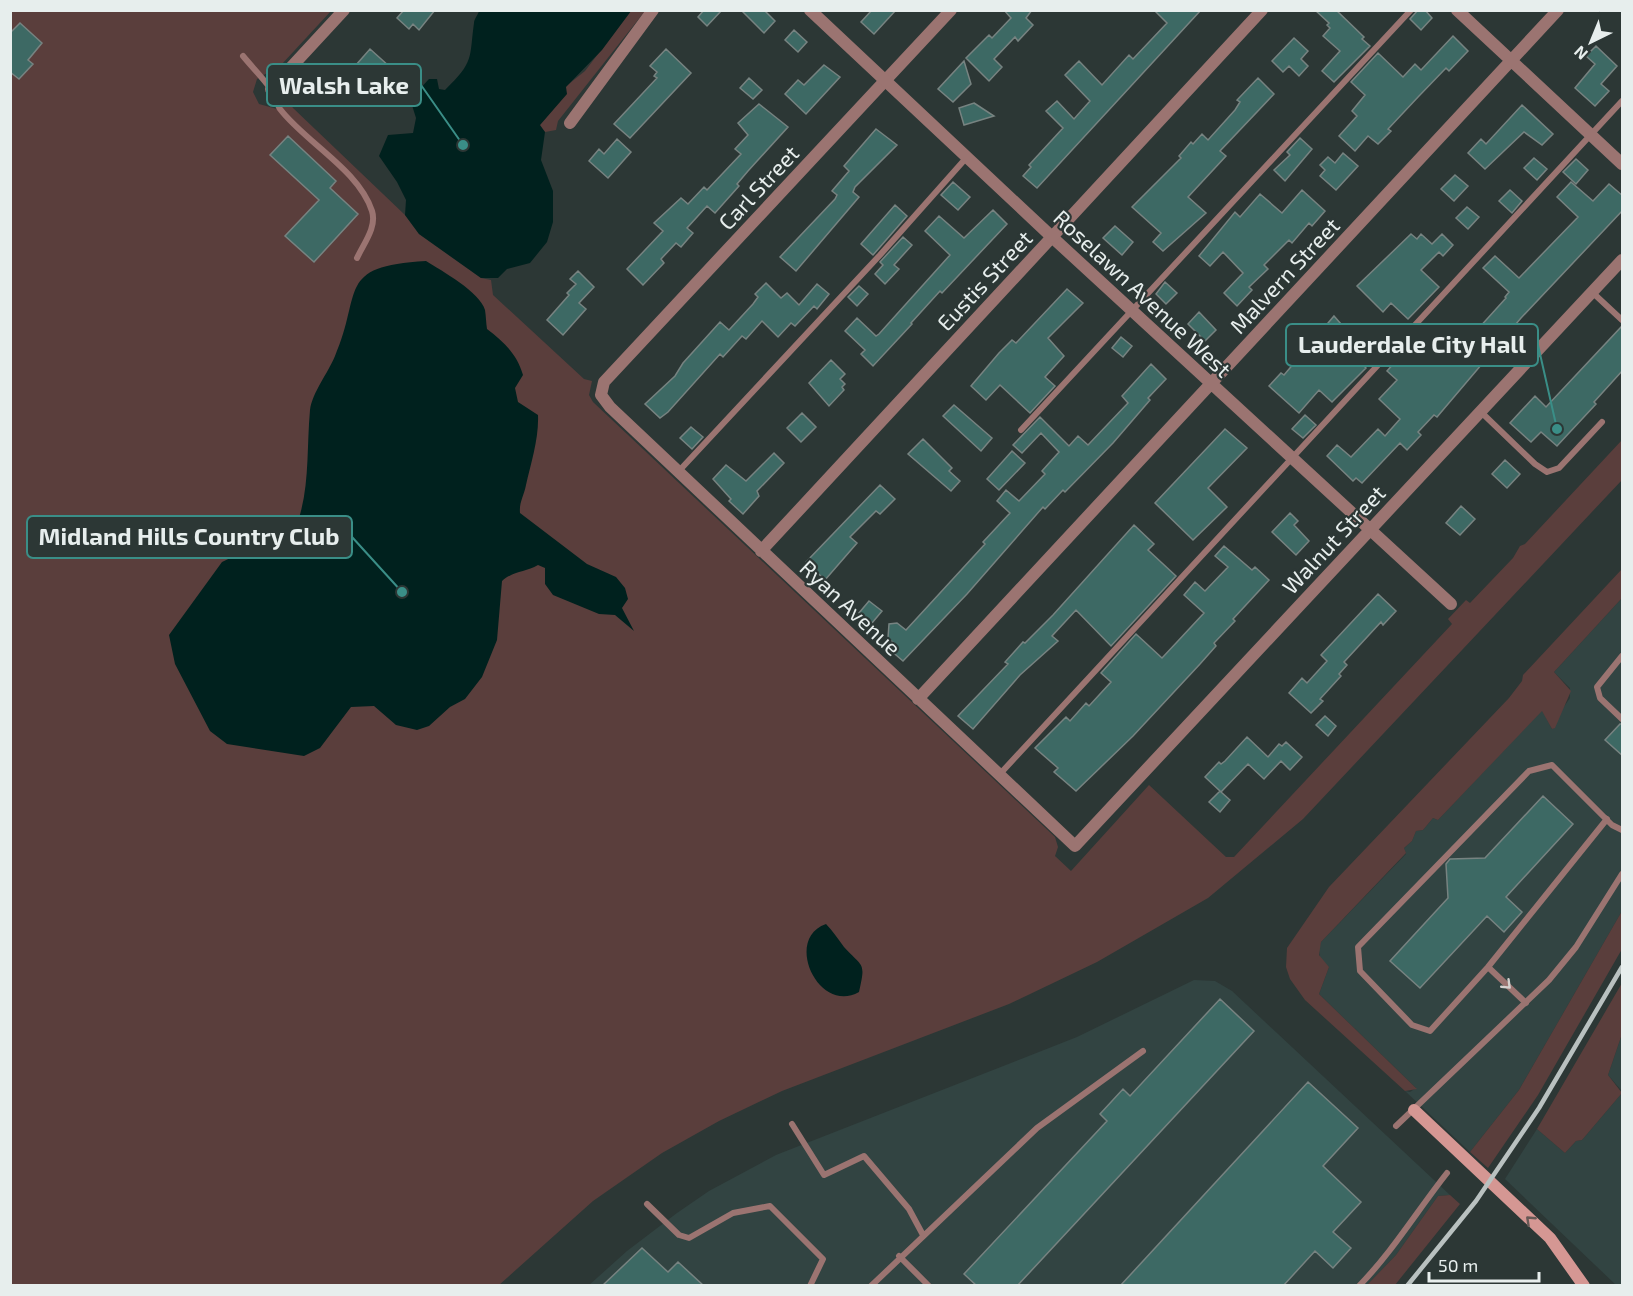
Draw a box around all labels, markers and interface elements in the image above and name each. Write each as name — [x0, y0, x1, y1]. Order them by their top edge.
north arrow — [1561, 12, 1621, 72]
text: N — [1570, 42, 1591, 64]
callout: Walsh Lake — [267, 64, 421, 106]
text: Walsh Lake — [279, 70, 409, 99]
street label: Carl Street — [713, 140, 803, 234]
street label: Roselawn Avenue West — [1049, 204, 1237, 382]
street label: Malvern Street — [1224, 212, 1344, 338]
street label: Eustis Street — [931, 225, 1037, 335]
callout: Lauderdale City Hall — [1286, 324, 1538, 366]
text: Lauderdale City Hall — [1298, 329, 1526, 358]
street label: Walnut Street — [1276, 479, 1390, 599]
callout: Midland Hills Country Club — [27, 516, 352, 558]
text: Midland Hills Country Club — [38, 521, 340, 550]
street label: Ryan Avenue — [795, 554, 907, 660]
one-way arrow — [1500, 978, 1510, 989]
one-way arrow — [1526, 1216, 1537, 1227]
scale bar — [1429, 1245, 1538, 1283]
text: 50 m — [1438, 1254, 1478, 1276]

